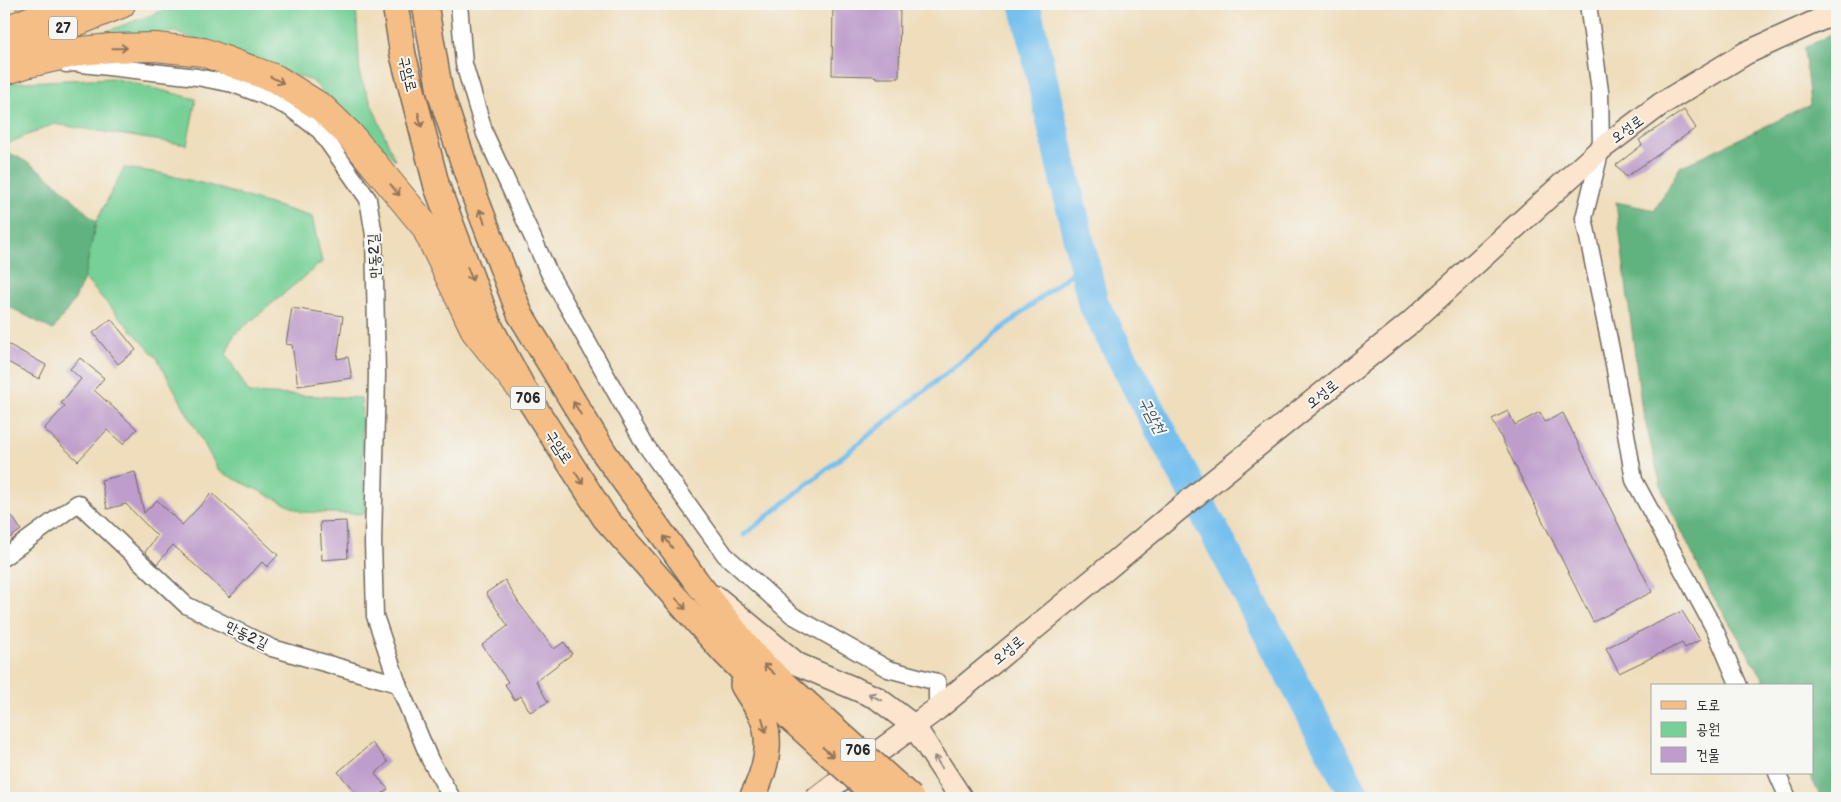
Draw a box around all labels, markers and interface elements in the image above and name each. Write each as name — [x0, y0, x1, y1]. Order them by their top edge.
road number: 27 — [49, 16, 77, 40]
one-way arrow — [112, 43, 128, 53]
street label: 구암로 — [394, 54, 421, 94]
one-way arrow — [269, 75, 284, 85]
one-way arrow — [416, 111, 425, 127]
street label: 오성로 — [1607, 111, 1648, 148]
one-way arrow — [389, 183, 400, 196]
one-way arrow — [477, 209, 486, 224]
street label: 만동2길 — [364, 233, 385, 279]
one-way arrow — [466, 266, 475, 281]
street label: 오성로 — [1302, 376, 1342, 413]
road number: 706 — [510, 386, 546, 409]
water label: 구암천 — [1134, 394, 1170, 439]
one-way arrow — [572, 401, 582, 415]
street label: 구암로 — [541, 427, 576, 468]
one-way arrow — [575, 471, 585, 485]
one-way arrow — [663, 535, 673, 549]
one-way arrow — [676, 598, 687, 611]
street label: 만동2길 — [222, 617, 271, 654]
street label: 오성로 — [988, 631, 1028, 669]
one-way arrow — [762, 663, 775, 675]
legend — [1651, 684, 1814, 774]
one-way arrow — [867, 692, 882, 702]
text: 도로 — [1696, 696, 1720, 715]
one-way arrow — [760, 717, 769, 733]
text: 공원 — [1696, 720, 1720, 739]
road number: 706 — [840, 738, 876, 762]
one-way arrow — [822, 746, 834, 758]
text: 건물 — [1696, 746, 1720, 765]
one-way arrow — [932, 755, 943, 769]

